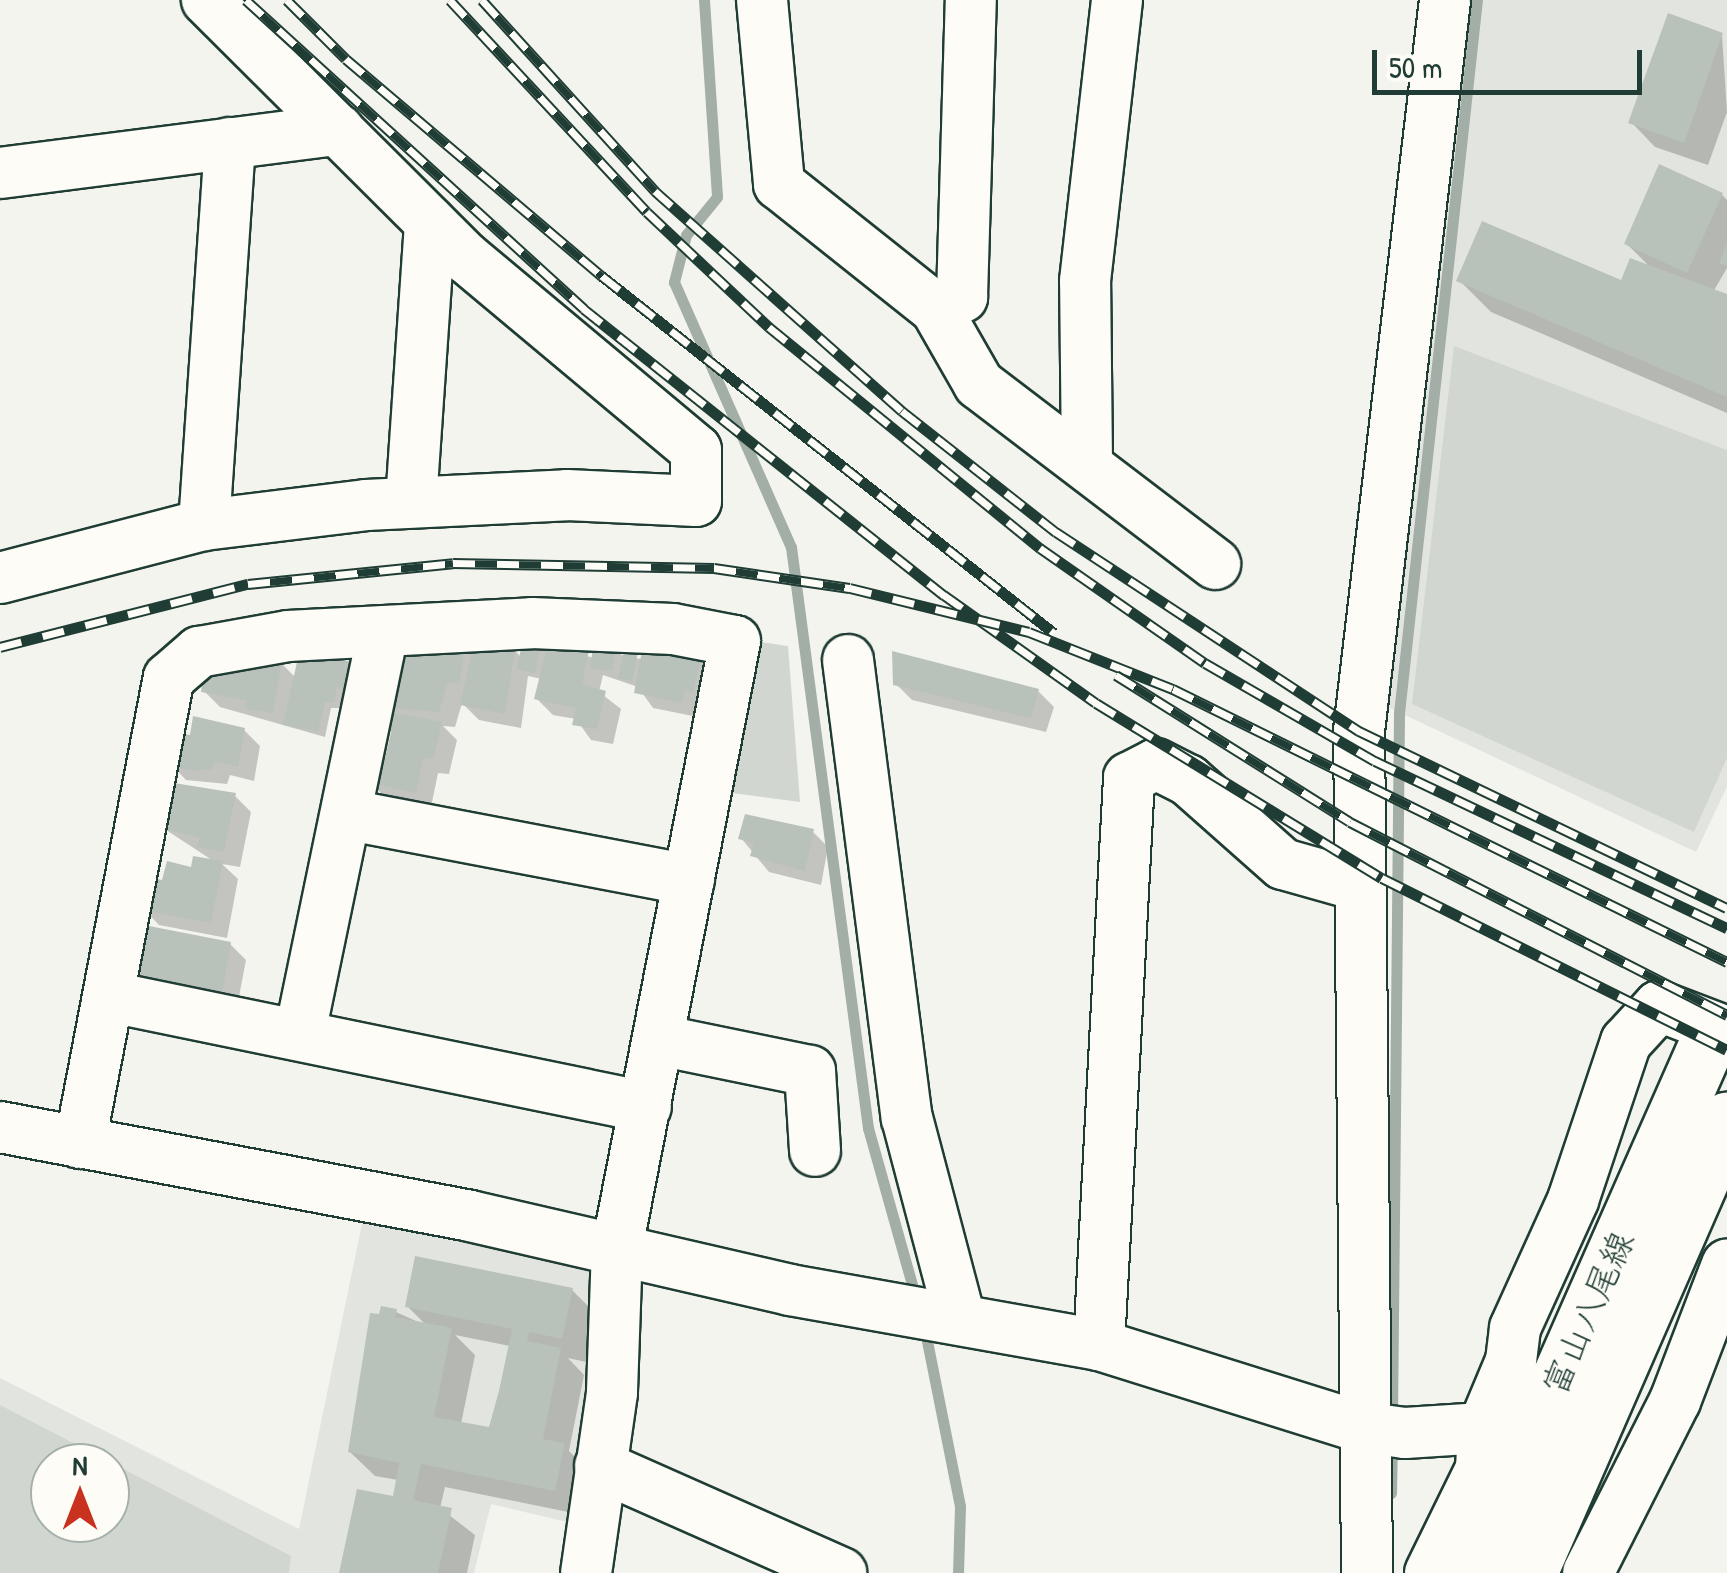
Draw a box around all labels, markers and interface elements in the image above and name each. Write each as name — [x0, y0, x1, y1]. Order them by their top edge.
scale bar — [1377, 30, 1647, 92]
text: 50 m — [1389, 47, 1442, 87]
street label: 富山八尾線 — [1533, 1225, 1643, 1401]
north arrow — [30, 1443, 130, 1543]
text: N — [73, 1446, 87, 1484]

